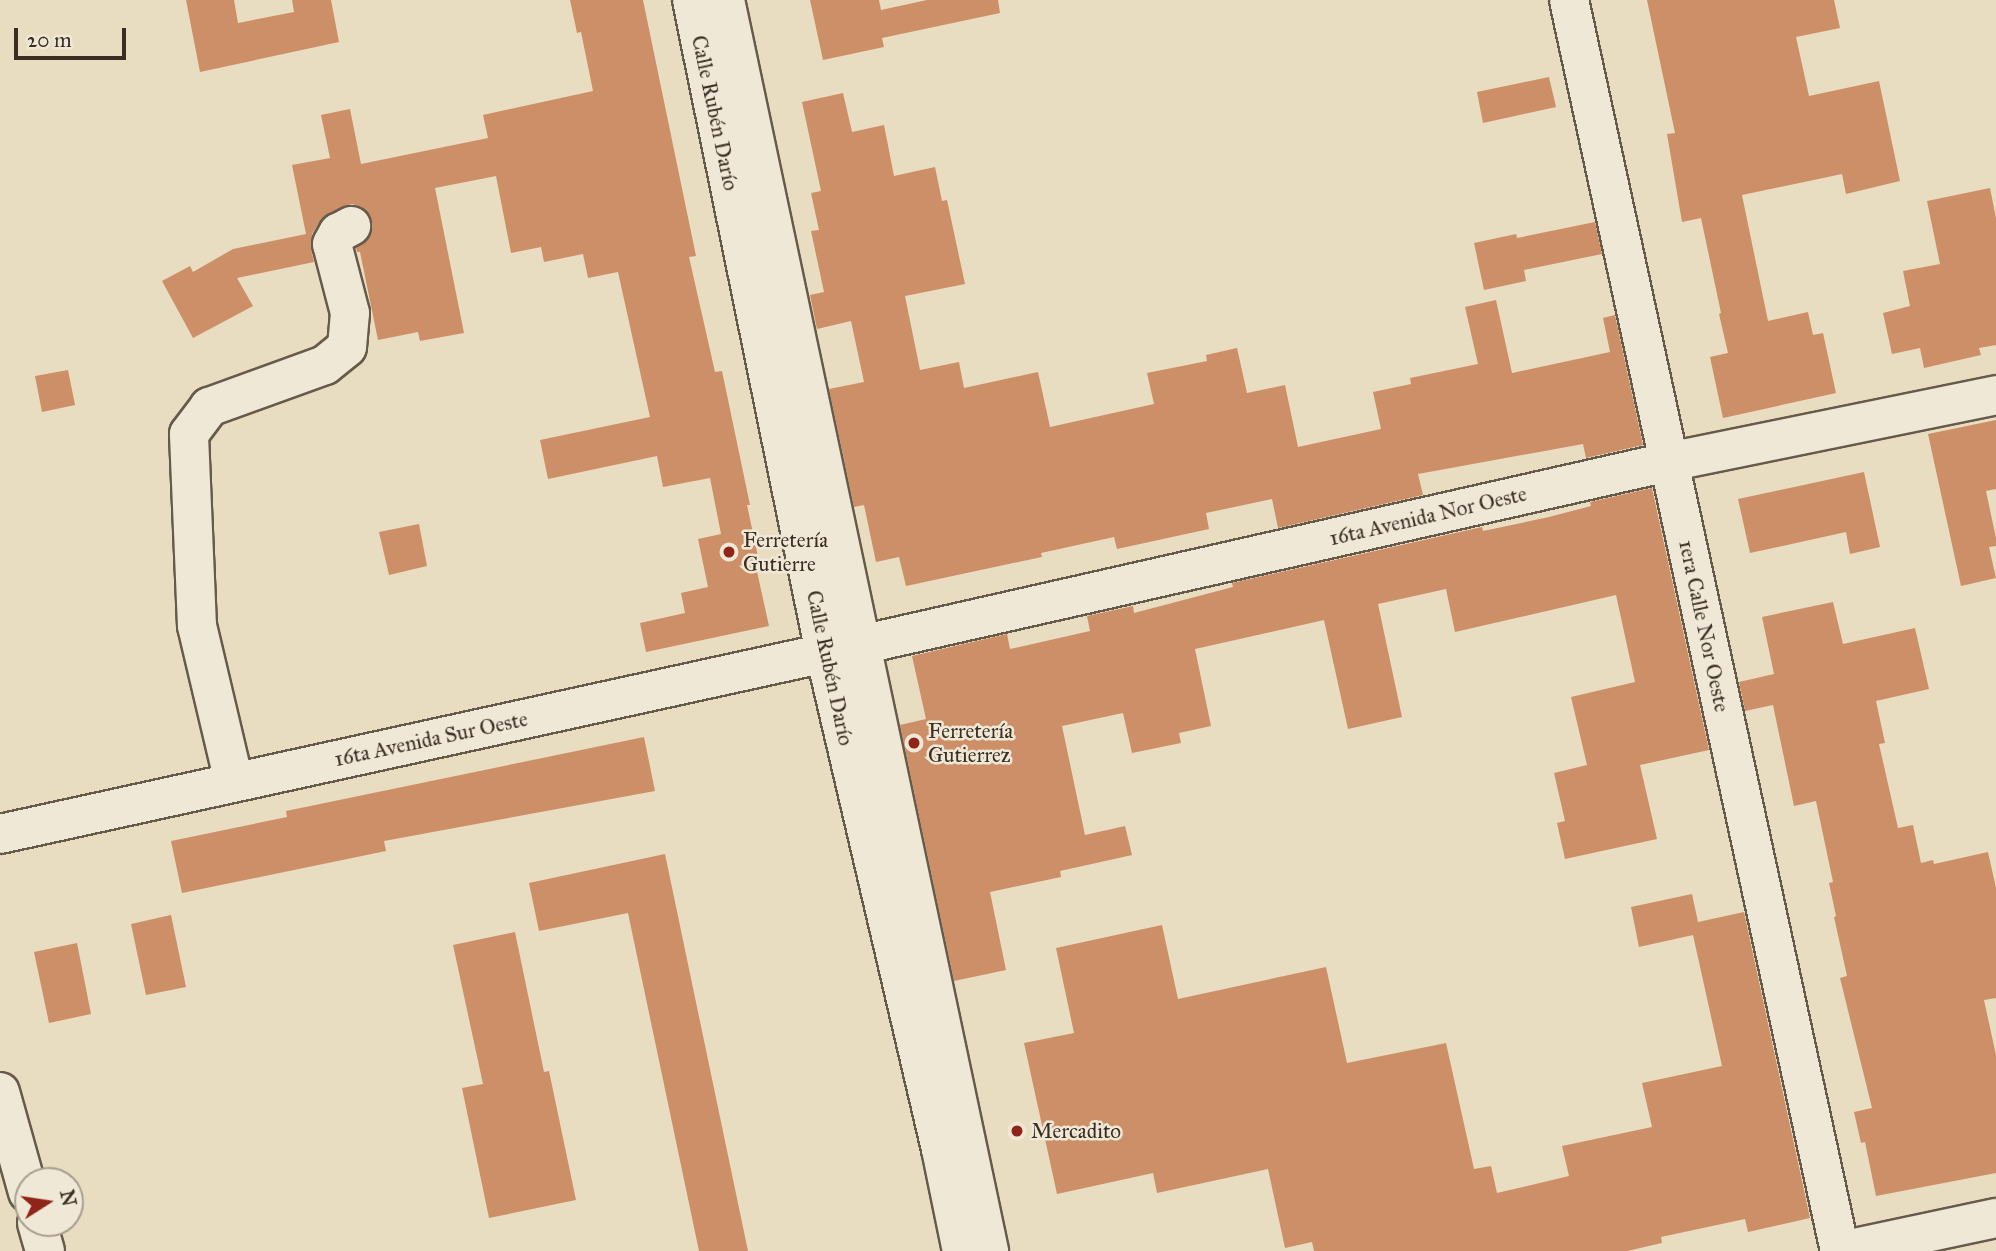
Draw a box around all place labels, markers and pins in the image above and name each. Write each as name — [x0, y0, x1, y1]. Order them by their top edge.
place label: Ferretería Gutierre — [743, 527, 828, 577]
marker: Ferretería Gutierre — [721, 544, 737, 560]
place label: Ferretería Gutierrez — [928, 718, 1013, 768]
marker: Ferretería Gutierrez — [906, 735, 922, 751]
place label: Mercadito — [1031, 1118, 1121, 1144]
marker: Mercadito — [1009, 1123, 1025, 1139]

